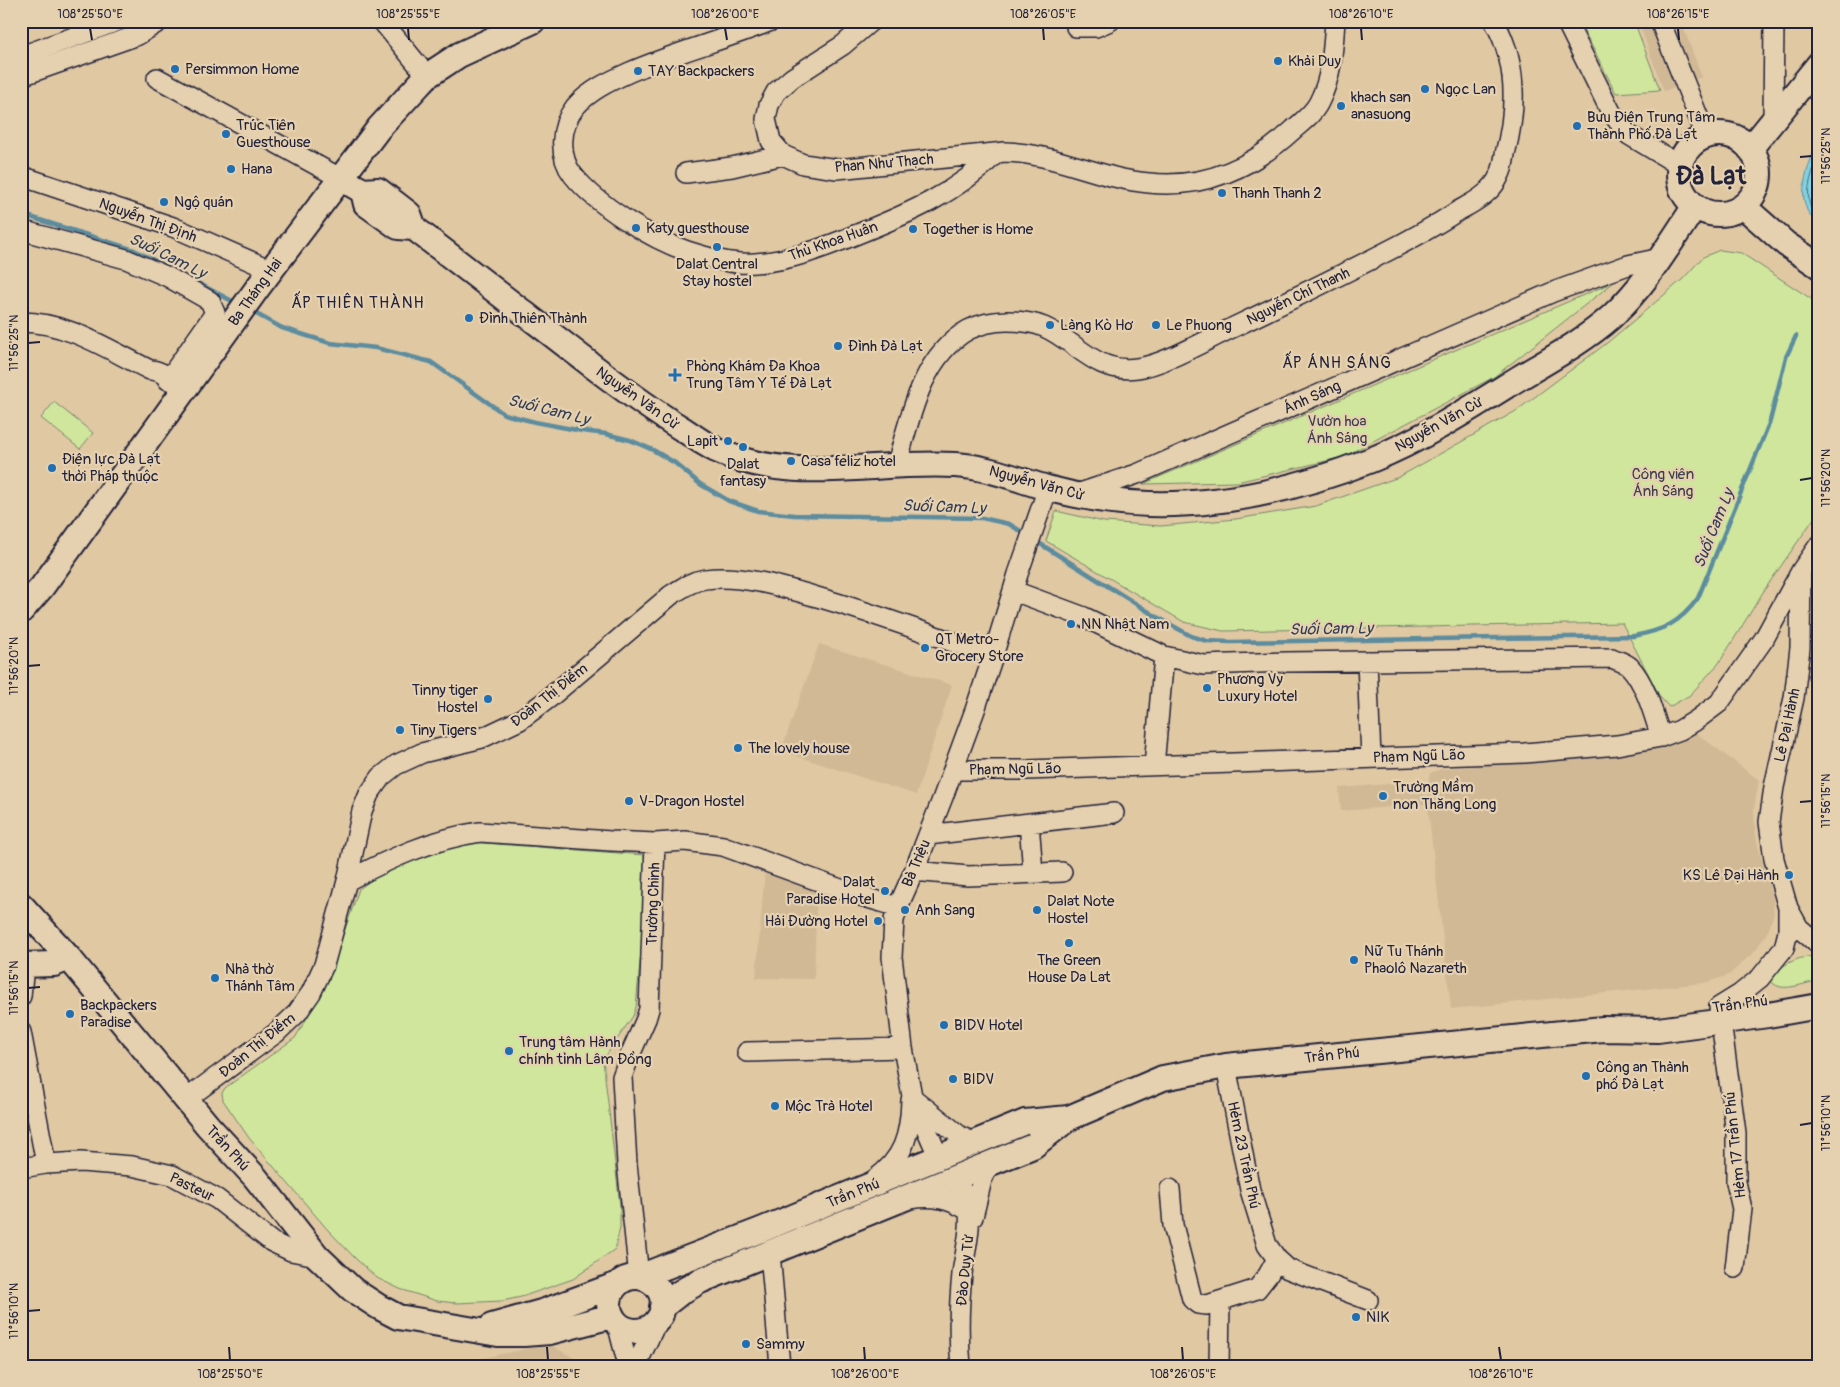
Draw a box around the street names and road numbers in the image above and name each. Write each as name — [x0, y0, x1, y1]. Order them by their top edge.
street label: Phan Như Thạch — [834, 150, 934, 177]
street label: Nguyễn Thị Định — [96, 194, 199, 247]
street label: Thủ Khoa Huân — [786, 217, 880, 266]
street label: Ba Tháng Hai — [224, 254, 287, 330]
street label: Nguyễn Chí Thanh — [1244, 263, 1353, 330]
street label: Nguyễn Văn Cừ — [592, 362, 683, 434]
street label: Ánh Sáng — [1281, 376, 1344, 418]
street label: Nguyễn Văn Cừ — [1392, 392, 1487, 457]
street label: Nguyễn Văn Cừ — [987, 462, 1087, 505]
street label: Đoàn Thị Điểm — [507, 659, 592, 731]
street label: Lê Đại Hành — [1770, 686, 1805, 764]
street label: Phạm Ngũ Lão — [1373, 745, 1466, 768]
street label: Phạm Ngũ Lão — [969, 759, 1061, 780]
street label: Bà Triệu — [898, 836, 935, 890]
street label: Trường Chinh — [643, 862, 664, 946]
street label: Trần Phú — [1711, 990, 1769, 1018]
street label: Đoàn Thị Điểm — [215, 1009, 299, 1082]
street label: Trần Phú — [1303, 1042, 1361, 1068]
street label: Hẻm 17 Trần Phú — [1719, 1091, 1751, 1199]
street label: Hẻm 23 Trần Phú — [1223, 1099, 1265, 1211]
street label: Trần Phú — [202, 1121, 254, 1175]
street label: Pasteur — [166, 1168, 218, 1207]
street label: Trần Phú — [823, 1173, 883, 1213]
street label: Đào Duy Từ — [952, 1233, 979, 1307]

